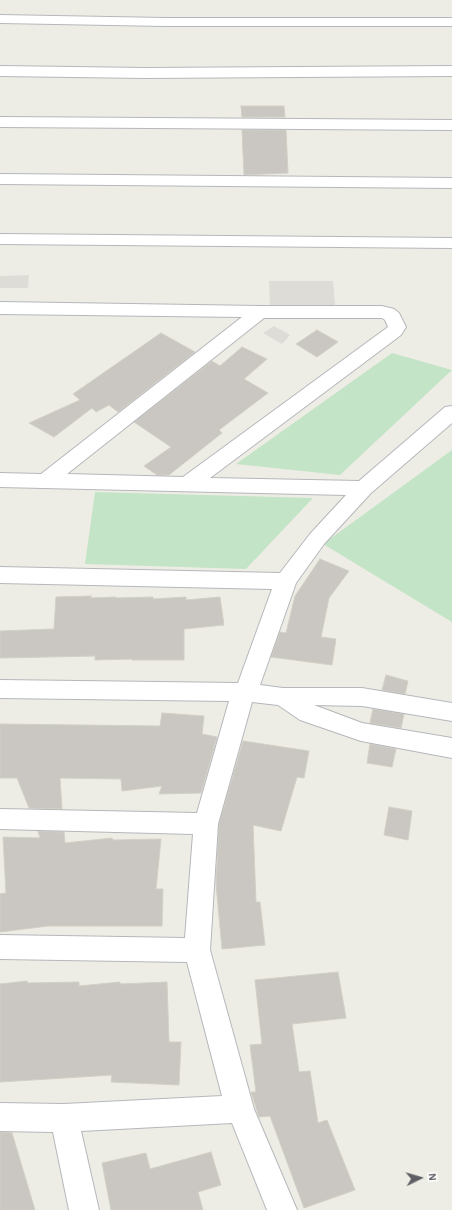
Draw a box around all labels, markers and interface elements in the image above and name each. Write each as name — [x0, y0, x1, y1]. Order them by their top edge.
north arrow — [400, 1158, 440, 1198]
text: N — [427, 1173, 438, 1181]

